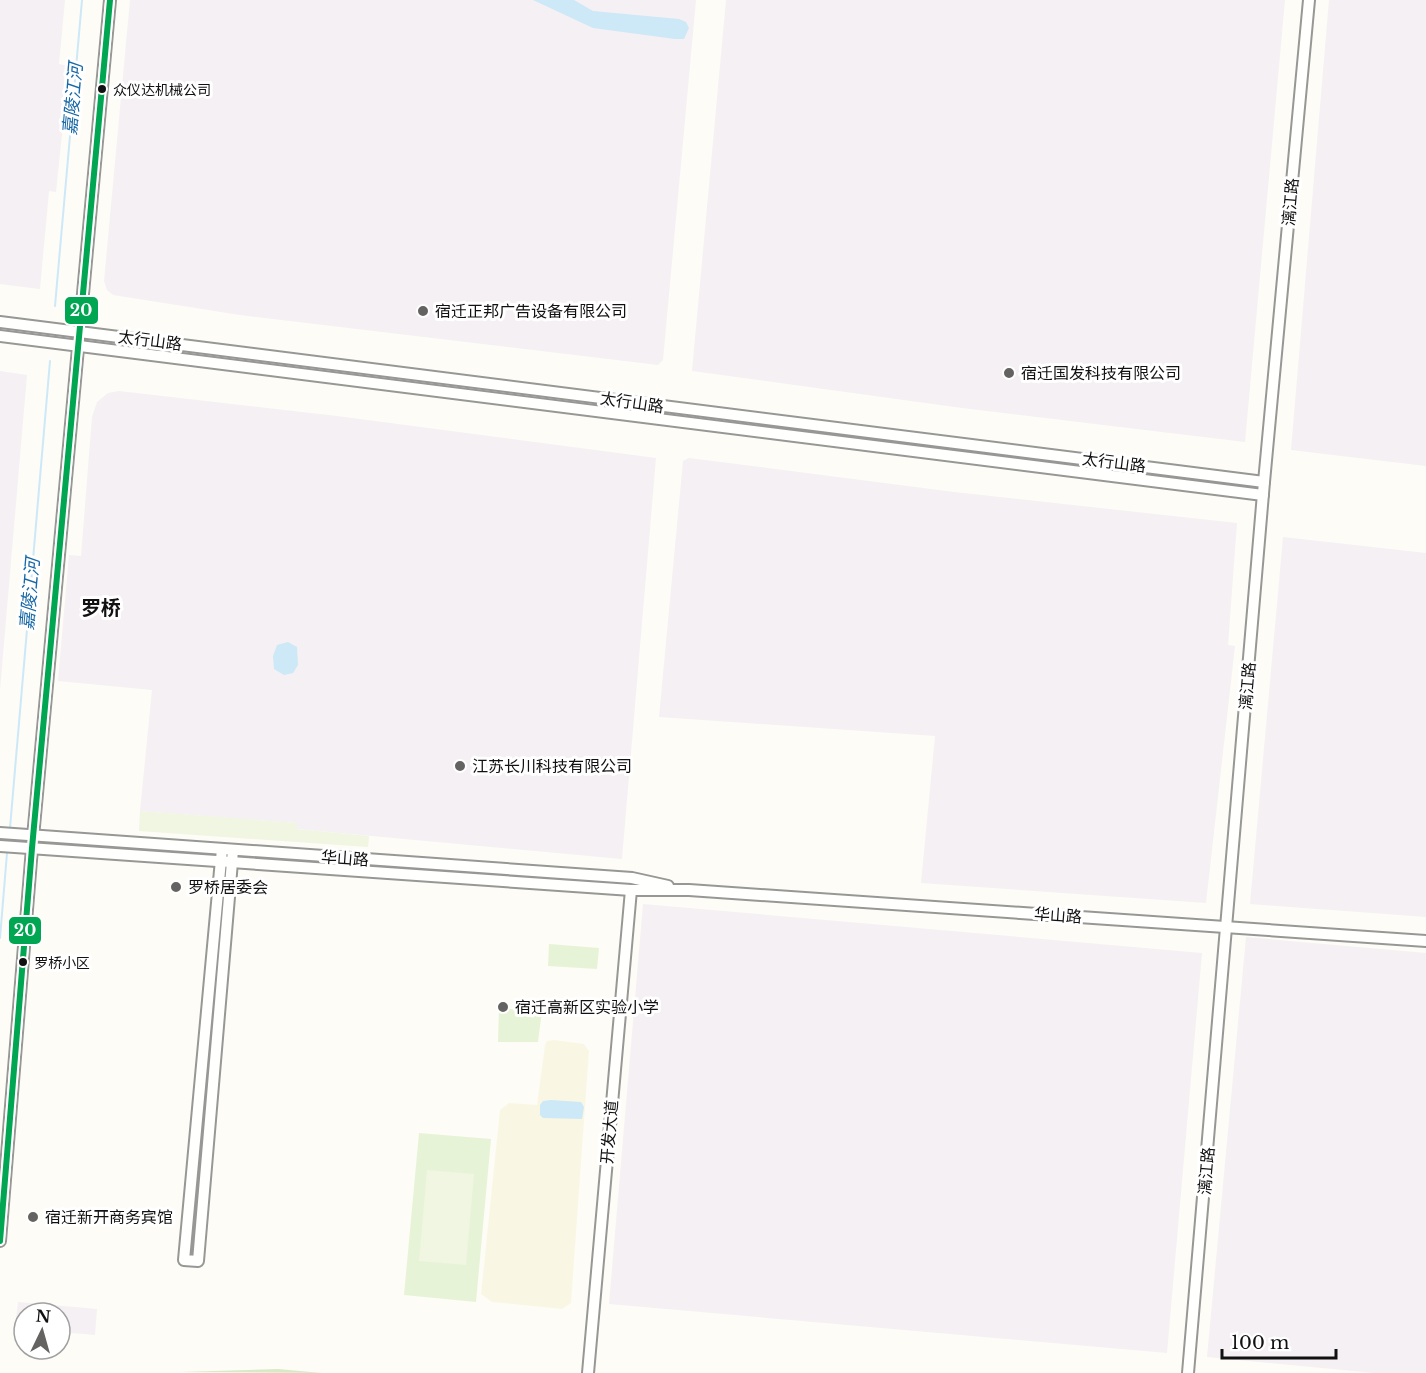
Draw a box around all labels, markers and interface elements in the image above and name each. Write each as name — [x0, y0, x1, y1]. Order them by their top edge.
water label: 嘉陵江河 — [59, 59, 87, 136]
place label: 众仪达机械公司 — [113, 81, 211, 99]
marker: 众仪达机械公司 — [96, 83, 108, 95]
street label: 漓江路 — [1278, 177, 1302, 227]
line badge: 20 — [64, 296, 99, 325]
text: 20 — [70, 300, 92, 320]
place label: 宿迁正邦广告设备有限公司 — [435, 301, 627, 321]
marker: 宿迁正邦广告设备有限公司 — [416, 304, 430, 318]
street label: 太行山路 — [117, 326, 183, 354]
place label: 宿迁国发科技有限公司 — [1021, 363, 1181, 383]
marker: 宿迁国发科技有限公司 — [1002, 366, 1016, 380]
street label: 太行山路 — [599, 388, 665, 416]
street label: 太行山路 — [1081, 448, 1147, 476]
water label: 嘉陵江河 — [16, 554, 44, 631]
district label: 罗桥 — [81, 596, 121, 620]
street label: 漓江路 — [1235, 661, 1259, 711]
place label: 江苏长川科技有限公司 — [472, 756, 632, 776]
marker: 江苏长川科技有限公司 — [453, 759, 467, 773]
street label: 华山路 — [320, 846, 370, 870]
place label: 罗桥居委会 — [188, 877, 268, 897]
marker: 罗桥居委会 — [169, 880, 183, 894]
street label: 华山路 — [1033, 903, 1083, 927]
line badge: 20 — [8, 916, 42, 945]
text: 20 — [14, 920, 36, 940]
place label: 罗桥小区 — [34, 954, 90, 972]
marker: 罗桥小区 — [17, 956, 29, 968]
place label: 宿迁高新区实验小学 — [515, 997, 659, 1017]
marker: 宿迁高新区实验小学 — [496, 1000, 510, 1014]
street label: 开发大道 — [596, 1099, 622, 1165]
street label: 漓江路 — [1194, 1146, 1218, 1196]
place label: 宿迁新开商务宾馆 — [45, 1207, 173, 1227]
marker: 宿迁新开商务宾馆 — [26, 1210, 40, 1224]
north arrow — [12, 1301, 72, 1361]
text: N — [35, 1305, 52, 1327]
scale bar — [1222, 1322, 1336, 1360]
text: 100 m — [1231, 1332, 1289, 1354]

